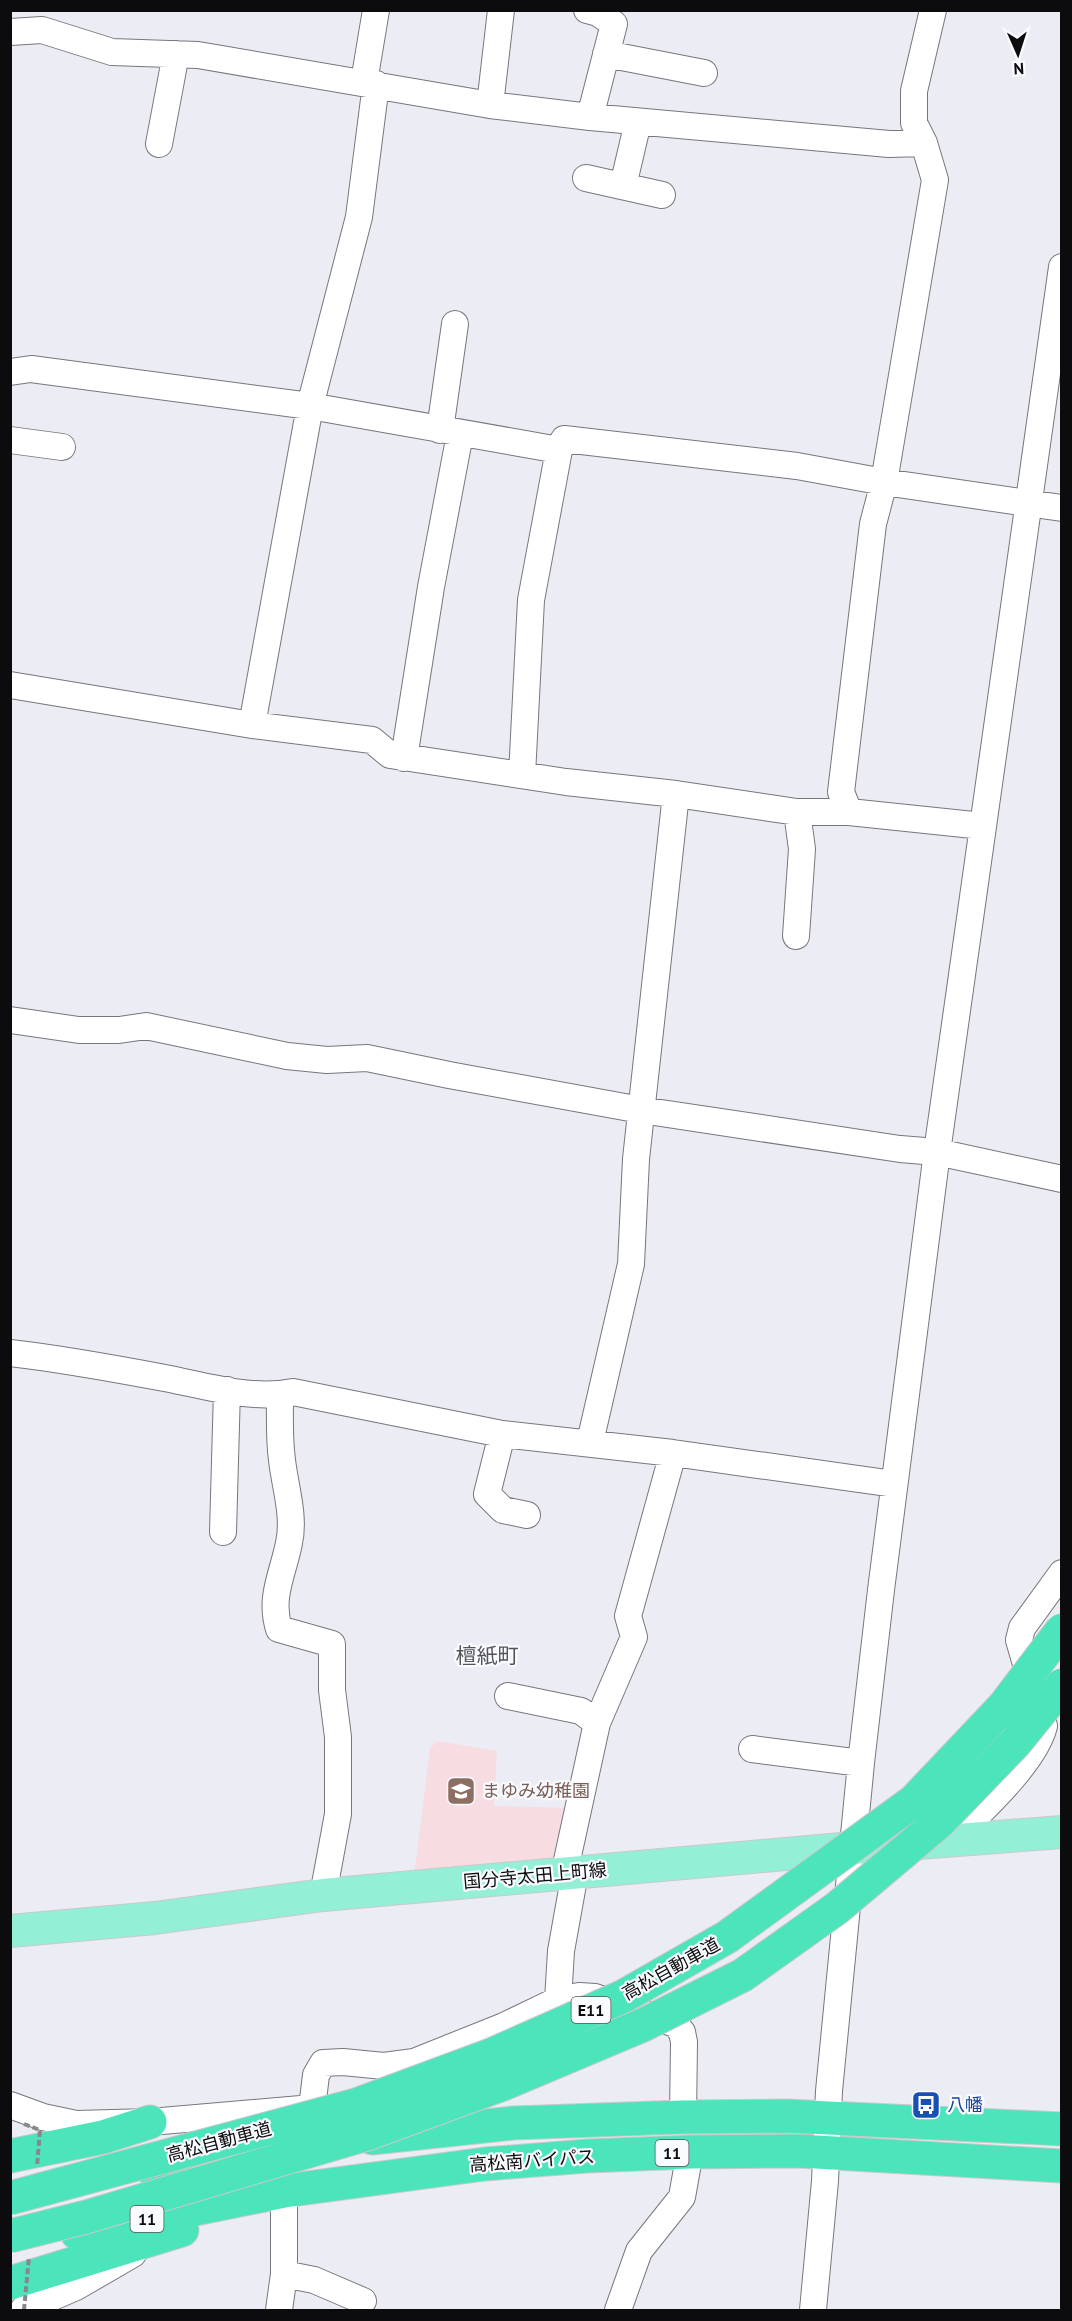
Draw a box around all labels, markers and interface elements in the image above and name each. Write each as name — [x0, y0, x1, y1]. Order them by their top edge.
north arrow — [988, 24, 1048, 84]
text: N — [1013, 59, 1025, 79]
district label: 檀紙町 — [456, 1642, 519, 1669]
school or university icon: まゆみ幼稚園 — [445, 1775, 477, 1807]
place label: まゆみ幼稚園 — [482, 1779, 590, 1802]
street label: 国分寺太田上町線 — [462, 1858, 608, 1893]
street label: 高松自動車道 — [618, 1932, 724, 2005]
road number: E11 — [572, 1997, 610, 2023]
bus stop icon: 八幡 — [910, 2089, 942, 2121]
place label: 八幡 — [947, 2093, 983, 2116]
street label: 高松自動車道 — [164, 2116, 274, 2167]
road number: 11 — [656, 2140, 688, 2166]
street label: 高松南バイパス — [468, 2145, 595, 2176]
road number: 11 — [130, 2206, 164, 2232]

